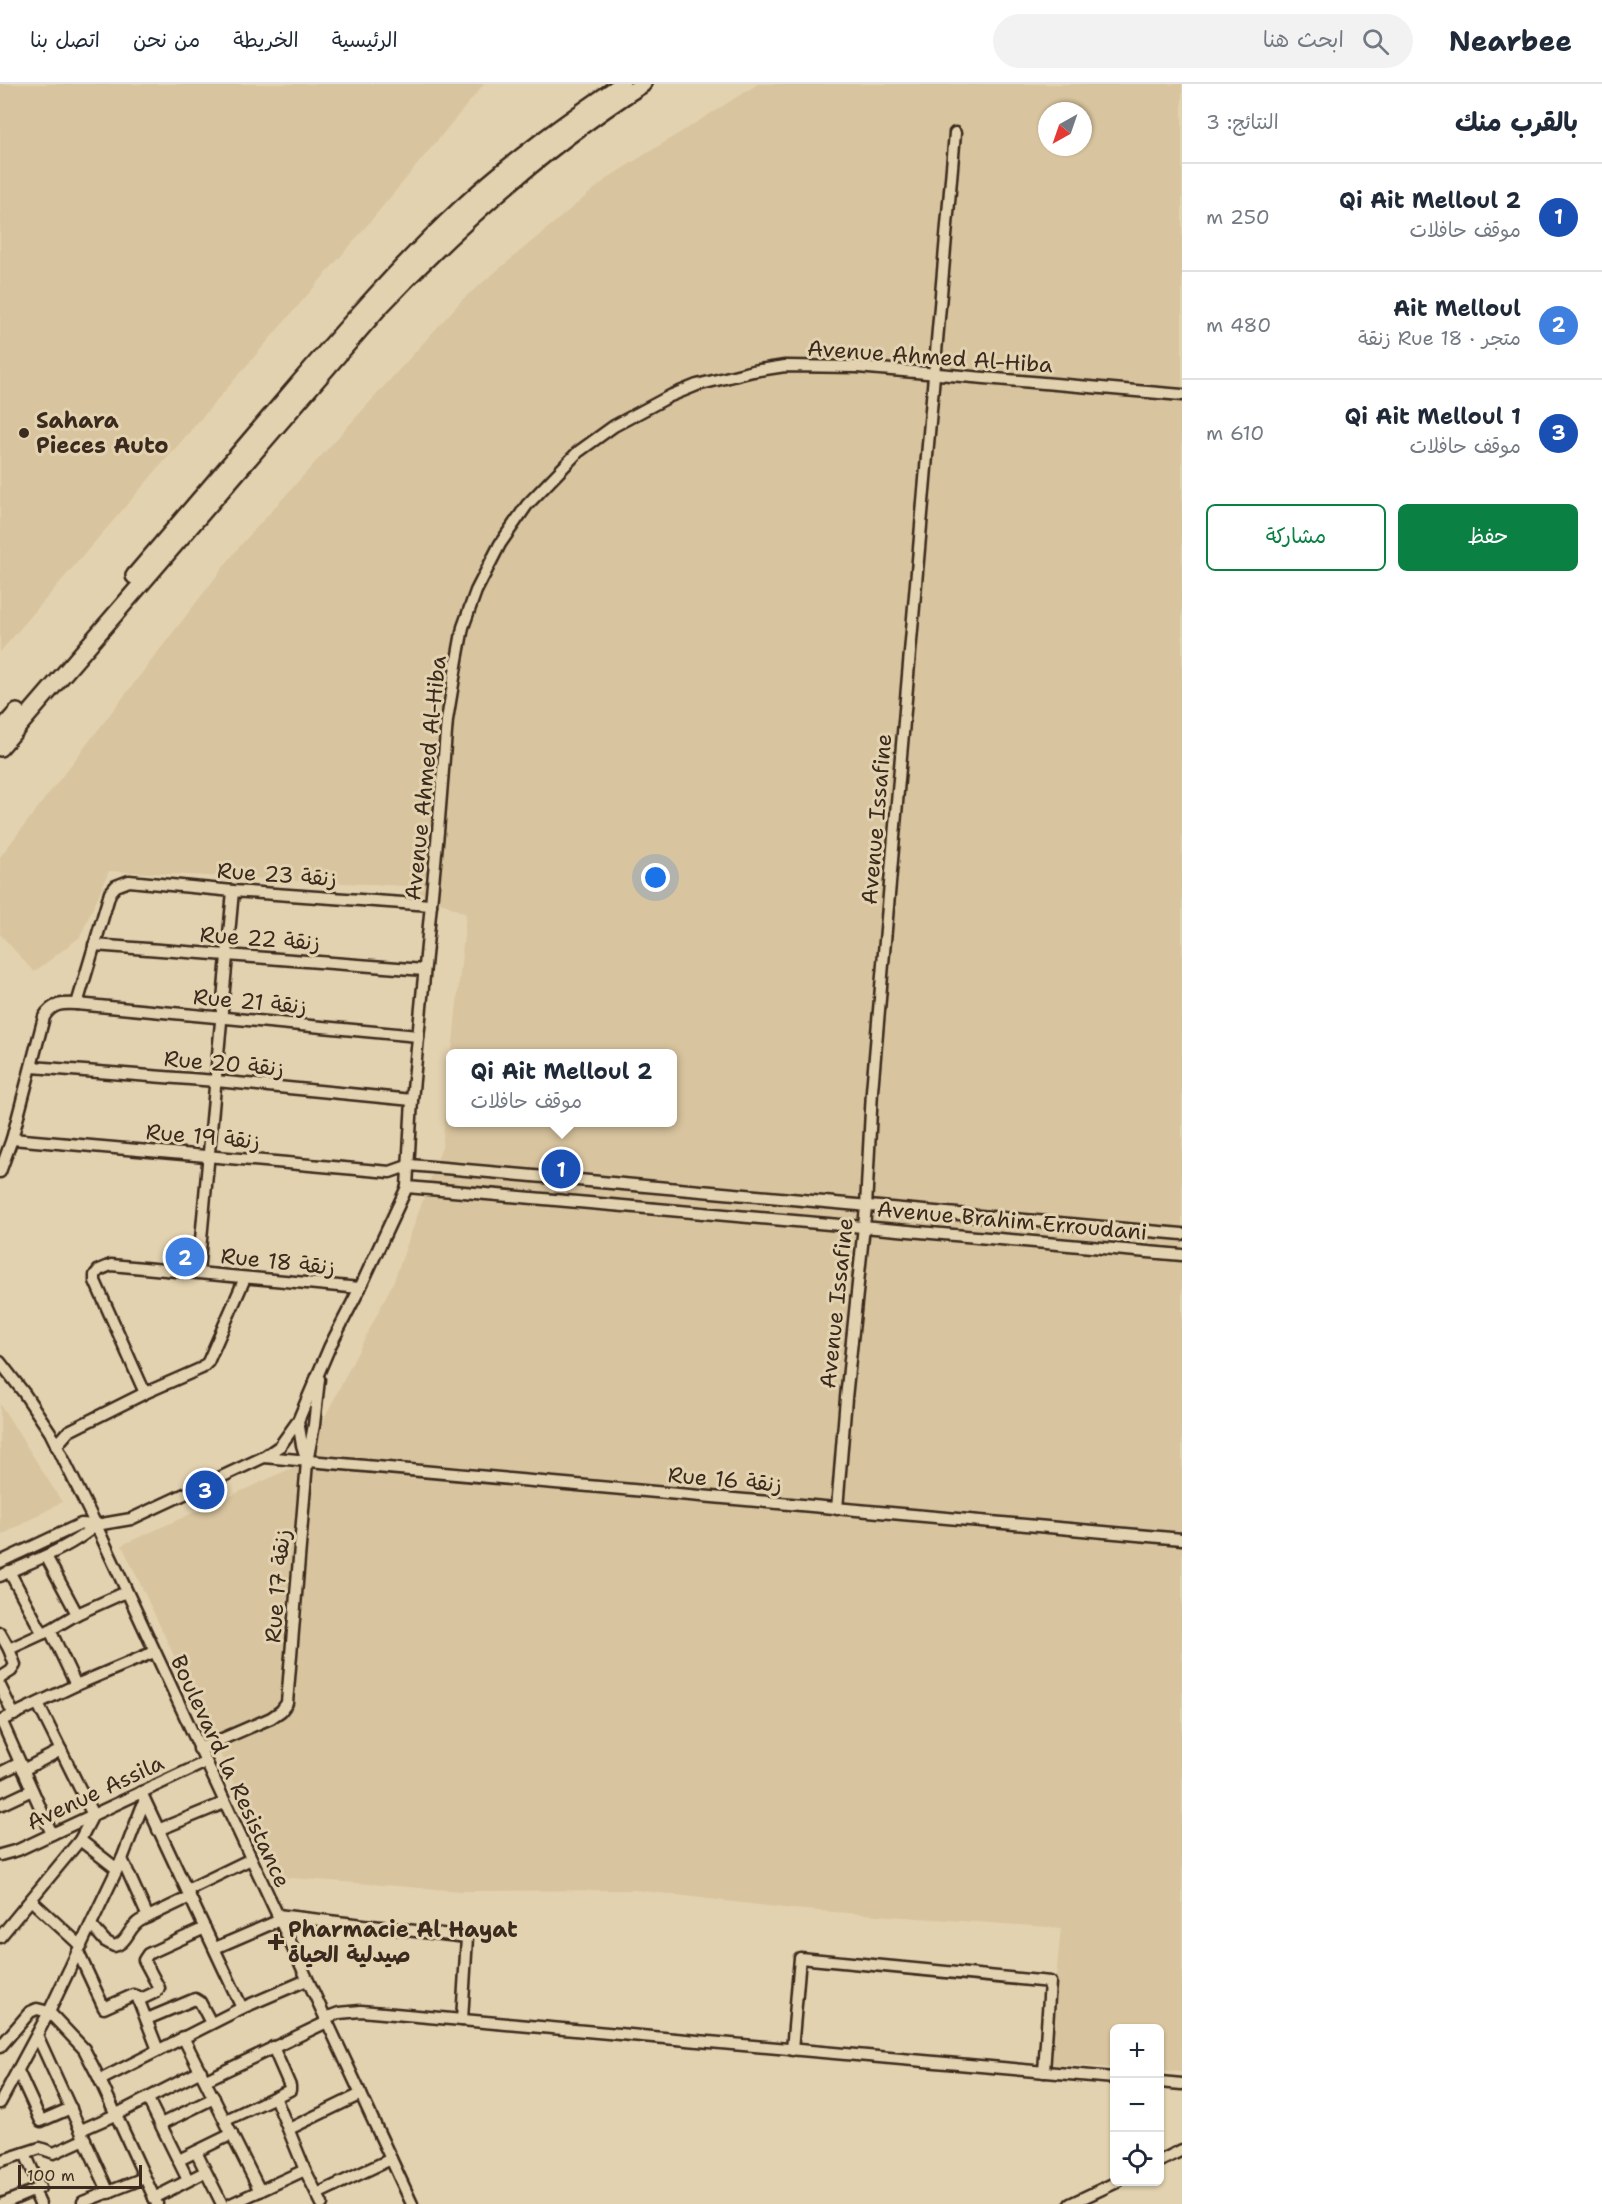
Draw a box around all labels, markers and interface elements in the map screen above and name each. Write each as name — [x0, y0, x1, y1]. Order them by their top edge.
search box — [993, 14, 1413, 68]
text: Nearbee — [1449, 22, 1572, 60]
text: ابحث هنا — [1263, 25, 1344, 54]
icon: search — [1359, 25, 1392, 58]
text: اتصل بنا — [30, 26, 100, 54]
text: من نحن — [133, 26, 200, 54]
text: الخريطة — [233, 26, 299, 54]
text: الرئيسية — [332, 26, 398, 54]
north arrow — [1038, 102, 1092, 156]
text: بالقرب منك — [1455, 104, 1578, 139]
text: النتائج: 3 — [1206, 109, 1279, 135]
text: Qi Ait Melloul 2 — [1339, 186, 1521, 215]
text: 250 m — [1206, 204, 1270, 230]
text: 1 — [1554, 204, 1563, 230]
text: موقف حافلات — [1409, 217, 1521, 243]
text: Ait Melloul — [1393, 294, 1521, 323]
text: 480 m — [1206, 312, 1271, 338]
text: 2 — [1552, 312, 1566, 338]
text: متجر · Rue 18 زنقة — [1358, 325, 1521, 351]
street label: Avenue Ahmed Al-Hiba — [806, 333, 1054, 380]
text: Qi Ait Melloul 1 — [1344, 402, 1521, 431]
place label: Sahara Pieces Auto — [36, 406, 169, 460]
text: 610 m — [1206, 420, 1264, 446]
text: 3 — [1552, 420, 1566, 446]
marker: Sahara Pieces Auto — [17, 426, 31, 440]
text: موقف حافلات — [1409, 433, 1521, 459]
button: مشاركة — [1206, 504, 1386, 571]
button: حفظ — [1398, 504, 1578, 571]
street label: Avenue Ahmed Al-Hiba — [398, 654, 453, 902]
street label: Avenue Issafine — [855, 732, 898, 906]
street label: Rue 23 زنقة — [216, 856, 338, 893]
your location — [641, 863, 670, 892]
street label: Rue 22 زنقة — [199, 920, 321, 957]
street label: Rue 21 زنقة — [192, 982, 308, 1021]
street label: Rue 20 زنقة — [163, 1044, 285, 1083]
popup — [446, 1049, 677, 1127]
text: Qi Ait Melloul 2 — [471, 1057, 652, 1086]
text: موقف حافلات — [471, 1088, 582, 1114]
street label: Rue 19 زنقة — [145, 1117, 261, 1156]
pin: 1 — [542, 1146, 580, 1192]
street label: Avenue Brahim Erroudani — [876, 1194, 1148, 1247]
street label: Avenue Issafine — [813, 1216, 860, 1390]
pin: 2 — [166, 1234, 204, 1280]
street label: Rue 18 زنقة — [219, 1241, 337, 1282]
street label: Rue 16 زنقة — [667, 1460, 783, 1499]
pin: 3 — [186, 1468, 224, 1512]
street label: Rue 17 زنقة — [258, 1528, 297, 1644]
street label: Boulevard la Resistance — [164, 1650, 297, 1892]
street label: Avenue Assila — [22, 1748, 169, 1837]
place label: Pharmacie Al Hayat صيدلية الحياة — [288, 1915, 518, 1969]
marker: Pharmacie Al Hayat صيدلية الحياة — [269, 1935, 283, 1949]
map controls — [1110, 2024, 1164, 2186]
button: + — [1110, 2024, 1164, 2078]
button: − — [1110, 2078, 1164, 2132]
button: locate — [1110, 2132, 1164, 2186]
scale bar — [18, 2162, 142, 2190]
text: 100 m — [27, 2165, 75, 2186]

